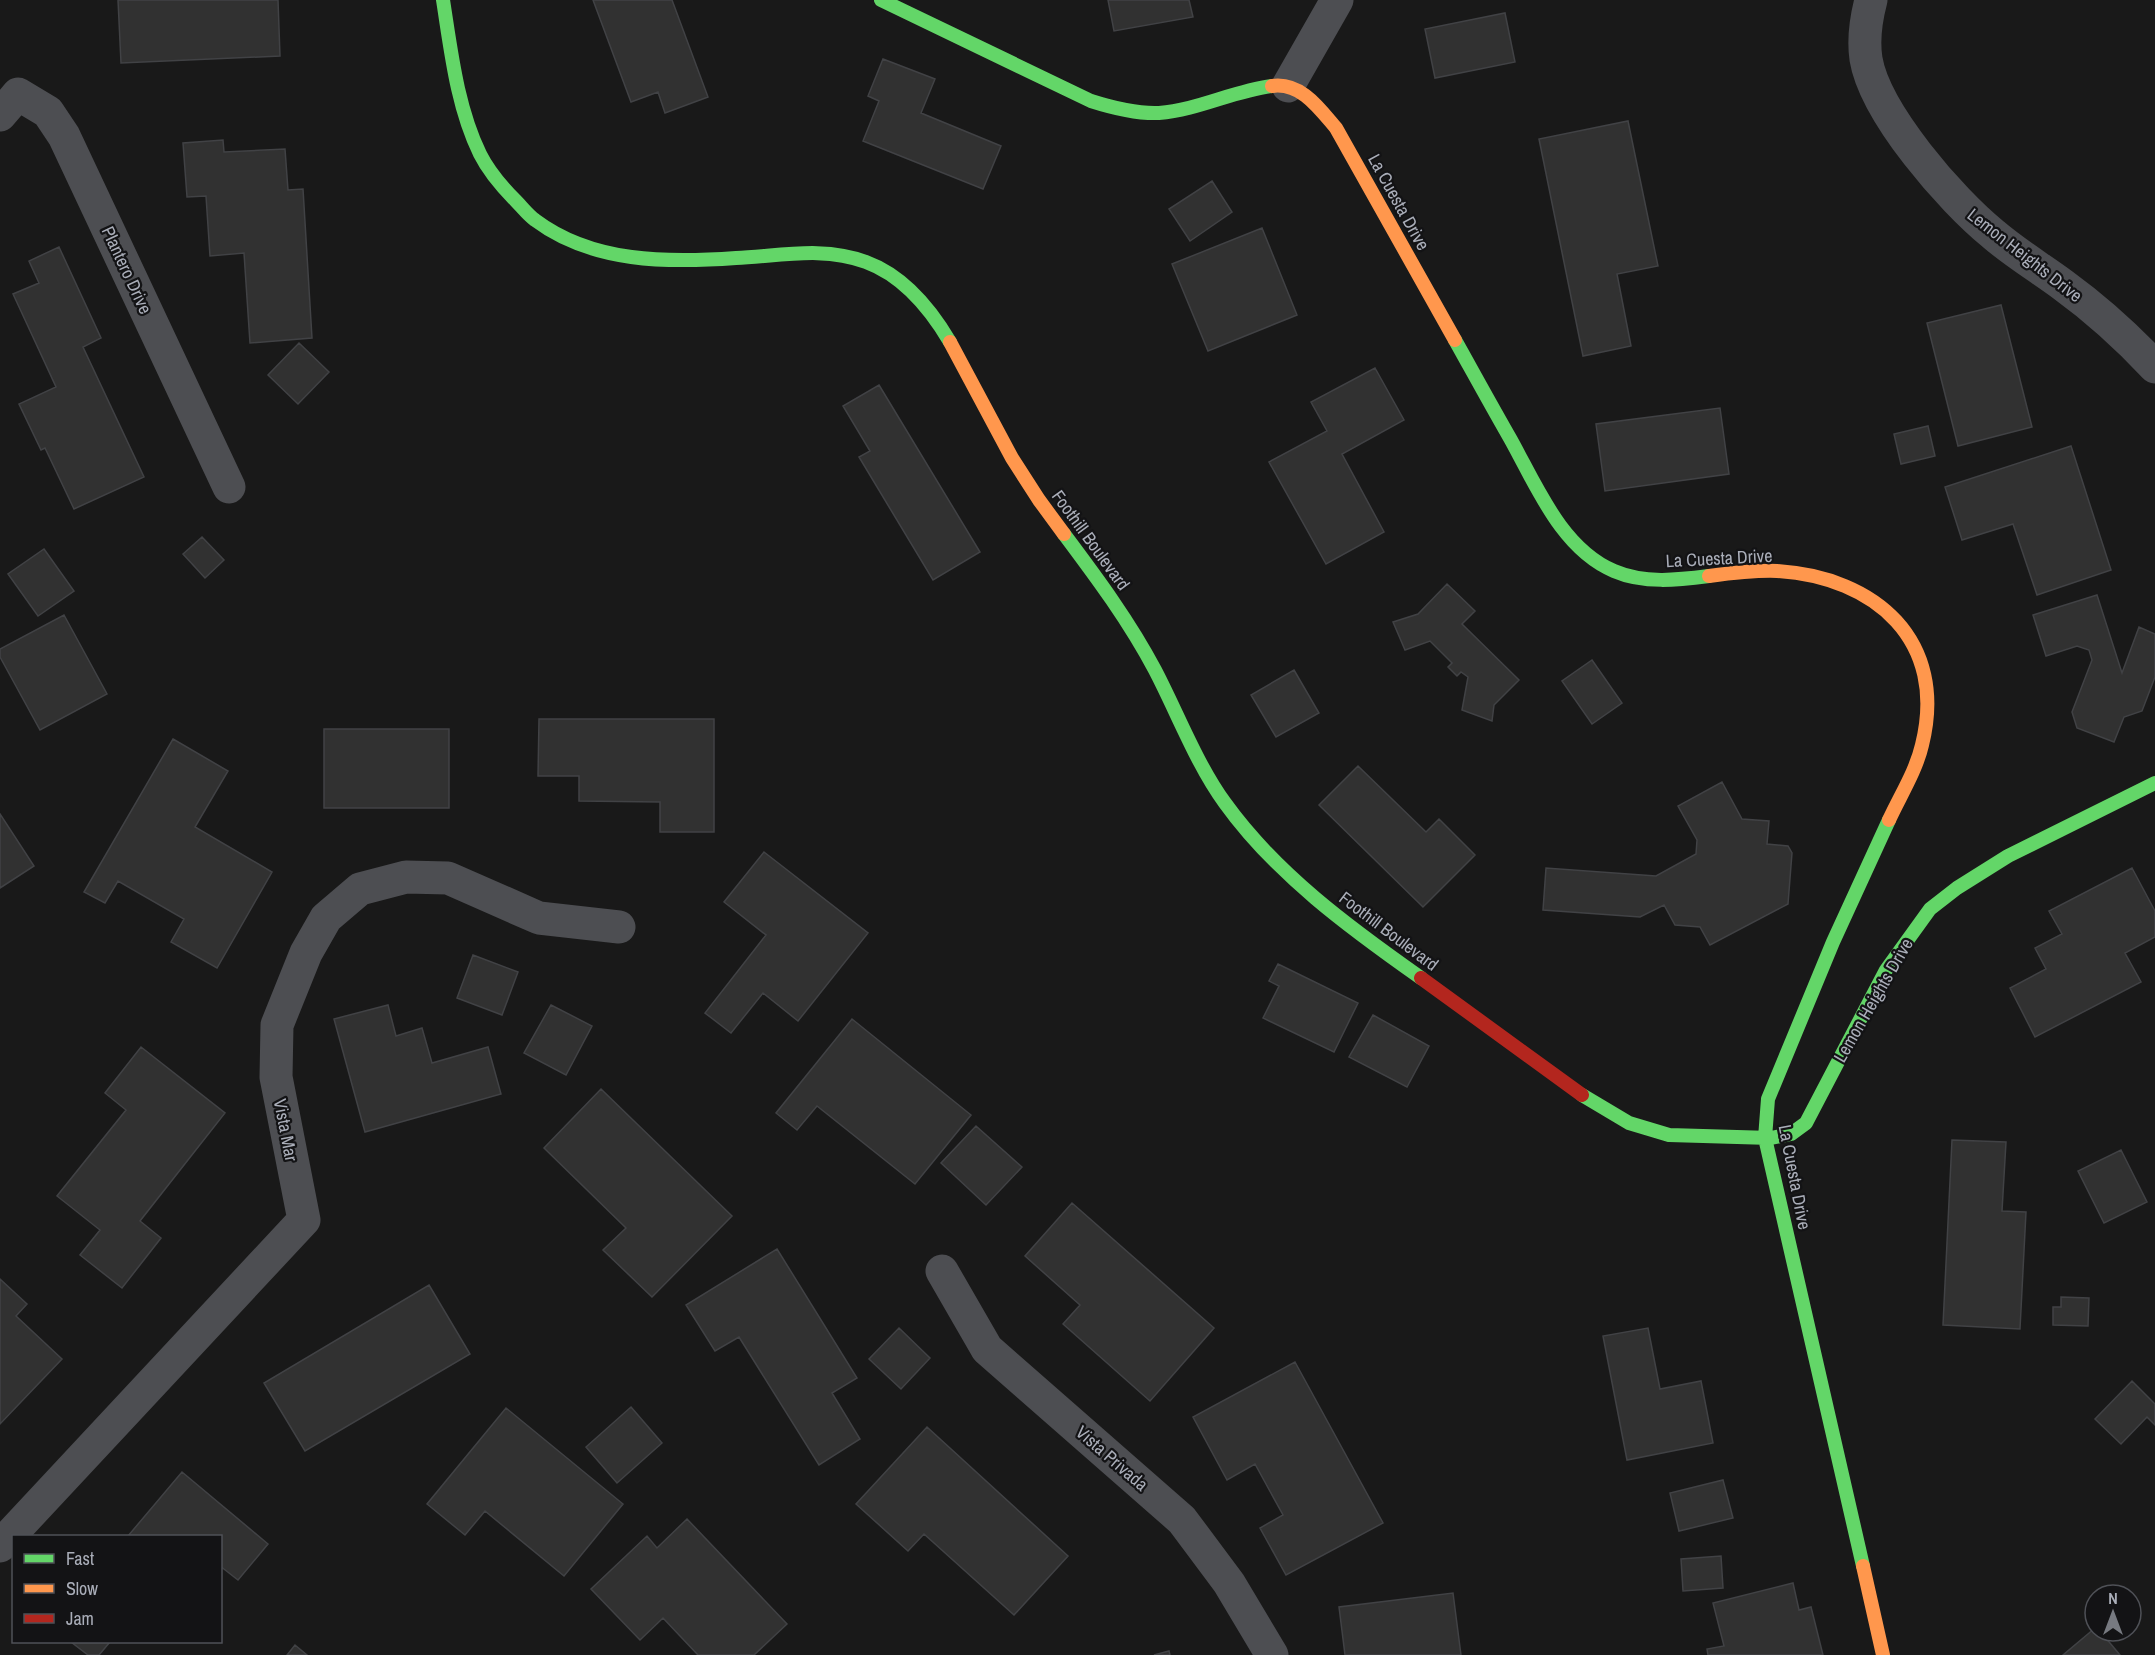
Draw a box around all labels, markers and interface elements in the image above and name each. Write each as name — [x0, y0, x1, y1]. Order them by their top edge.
street label: La Cuesta Drive — [1362, 149, 1436, 255]
street label: Lemon Heights Drive — [1962, 202, 2088, 308]
street label: Plantero Drive — [96, 222, 158, 318]
street label: Foothill Boulevard — [1046, 485, 1136, 595]
street label: La Cuesta Drive — [1665, 543, 1773, 573]
street label: Foothill Boulevard — [1334, 885, 1444, 977]
street label: Lemon Heights Drive — [1827, 933, 1919, 1067]
street label: Vista Mar — [268, 1097, 304, 1163]
street label: La Cuesta Drive — [1773, 1122, 1817, 1232]
street label: Vista Privada — [1070, 1420, 1154, 1496]
legend — [12, 1535, 222, 1643]
text: Fast — [66, 1546, 94, 1571]
text: Slow — [66, 1576, 98, 1601]
north arrow — [2083, 1583, 2143, 1643]
text: N — [2108, 1587, 2118, 1609]
text: Jam — [66, 1606, 94, 1631]

